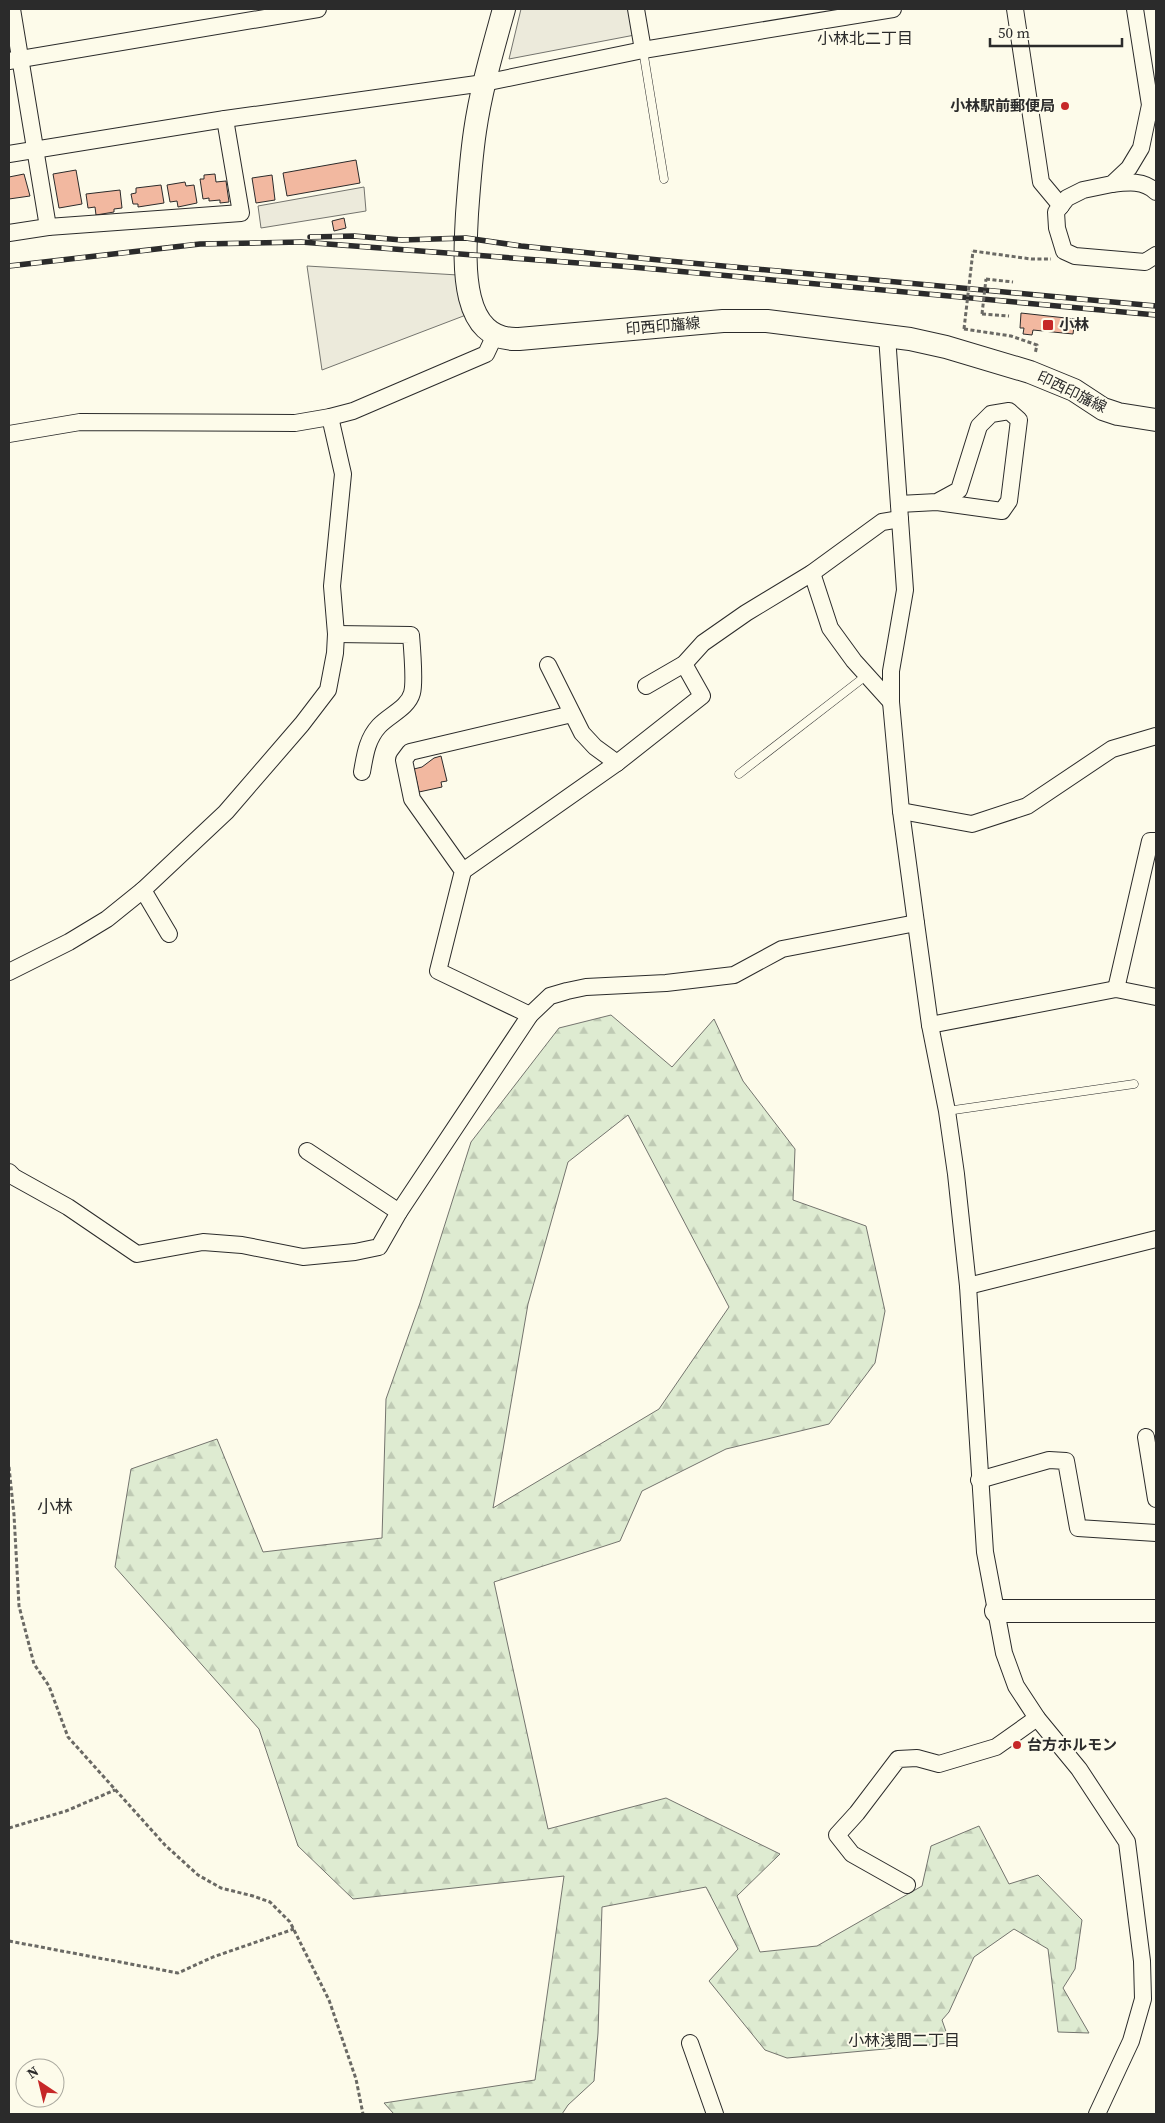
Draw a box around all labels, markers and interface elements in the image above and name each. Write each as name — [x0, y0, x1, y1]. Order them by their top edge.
scale bar — [990, 15, 1122, 47]
text: 50 m — [998, 22, 1030, 43]
district label: 小林北二丁目 — [817, 27, 913, 49]
place label: 小林駅前郵便局 — [950, 95, 1055, 116]
marker: 小林駅前郵便局 — [1059, 100, 1071, 112]
street label: 印西印旛線 — [625, 312, 701, 339]
place label: 小林 — [1059, 314, 1089, 335]
marker: 小林 — [1041, 318, 1055, 332]
street label: 印西印旛線 — [1034, 366, 1111, 417]
district label: 小林 — [37, 1494, 73, 1519]
place label: 台方ホルモン — [1027, 1734, 1117, 1755]
marker: 台方ホルモン — [1011, 1739, 1023, 1751]
district label: 小林浅間二丁目 — [848, 2029, 960, 2051]
north arrow — [15, 2058, 65, 2108]
text: N — [23, 2061, 42, 2083]

